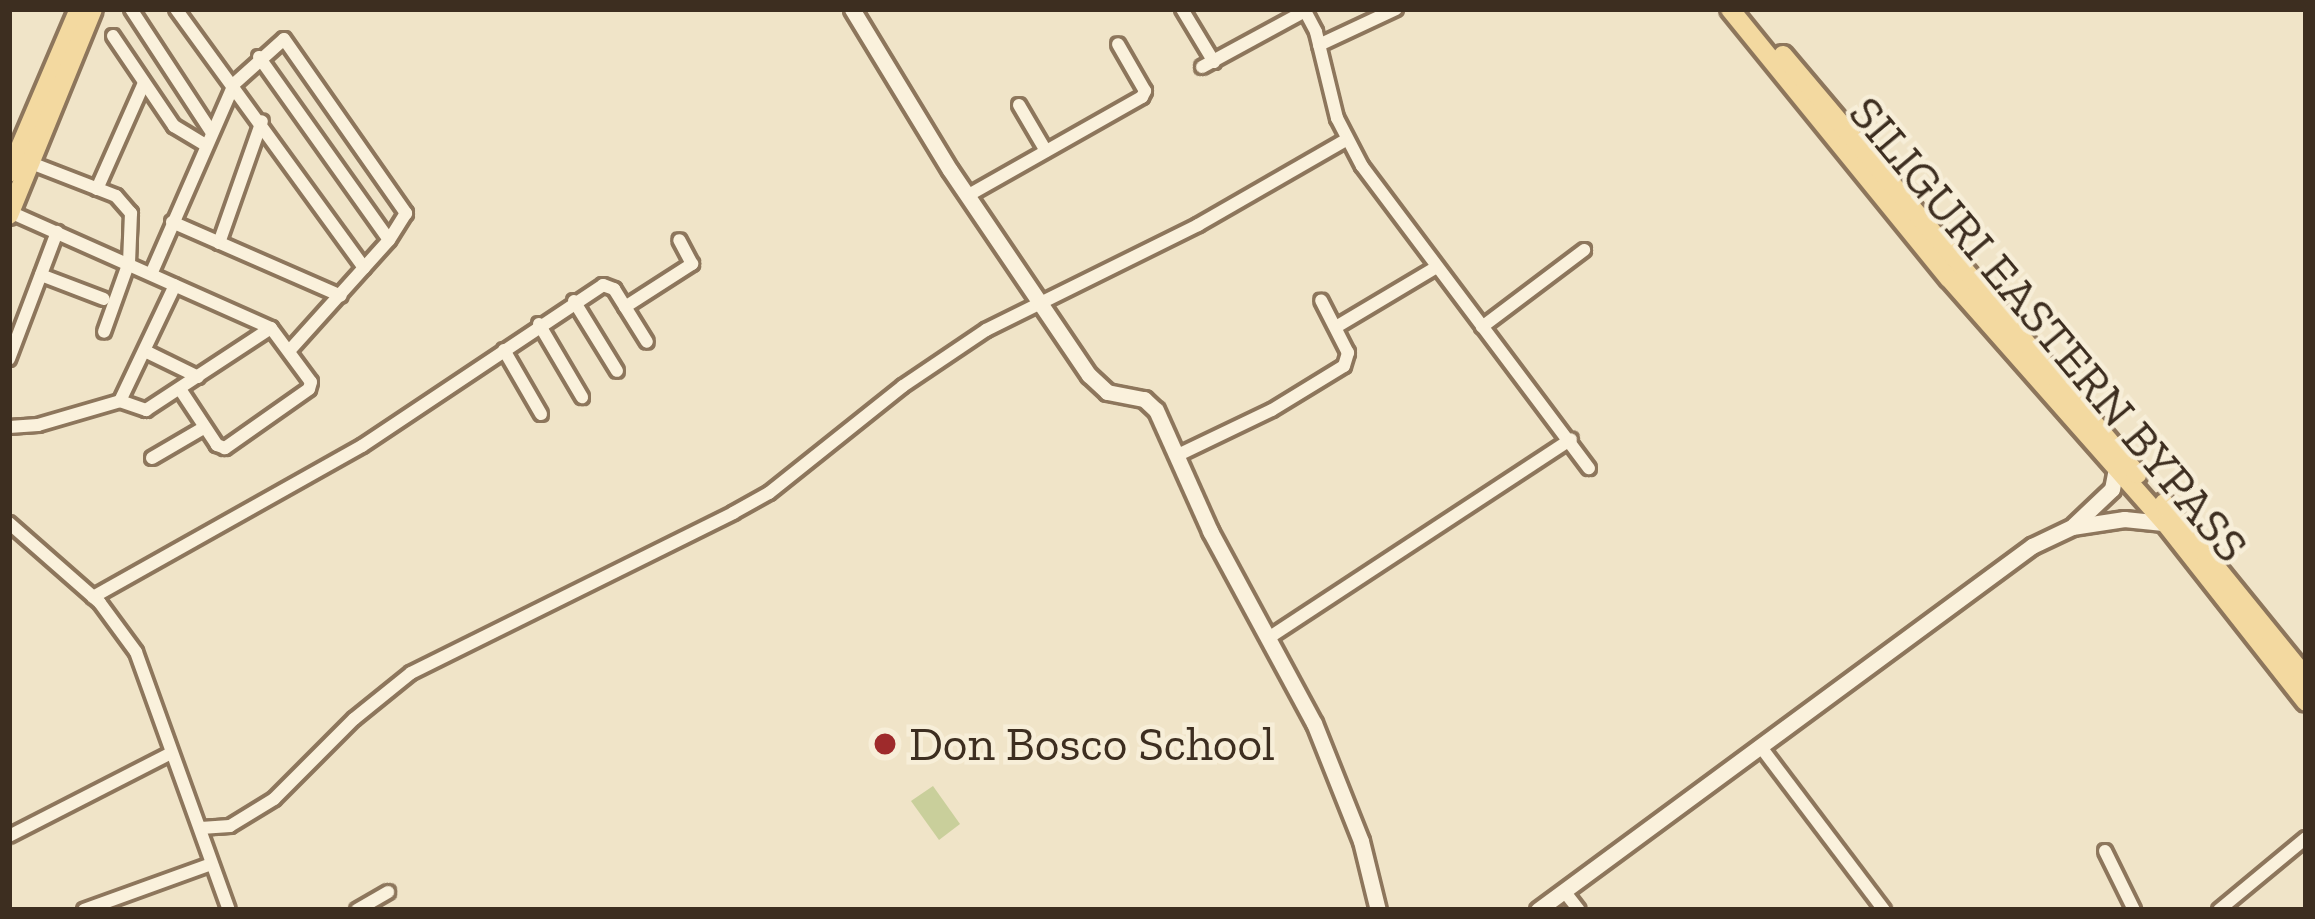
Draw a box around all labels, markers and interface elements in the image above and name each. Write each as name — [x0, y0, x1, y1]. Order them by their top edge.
street label: SILIGURI EASTERN BYPASS — [1837, 85, 2261, 573]
place label: Don Bosco School — [909, 715, 1275, 773]
marker: Don Bosco School — [872, 731, 898, 757]

